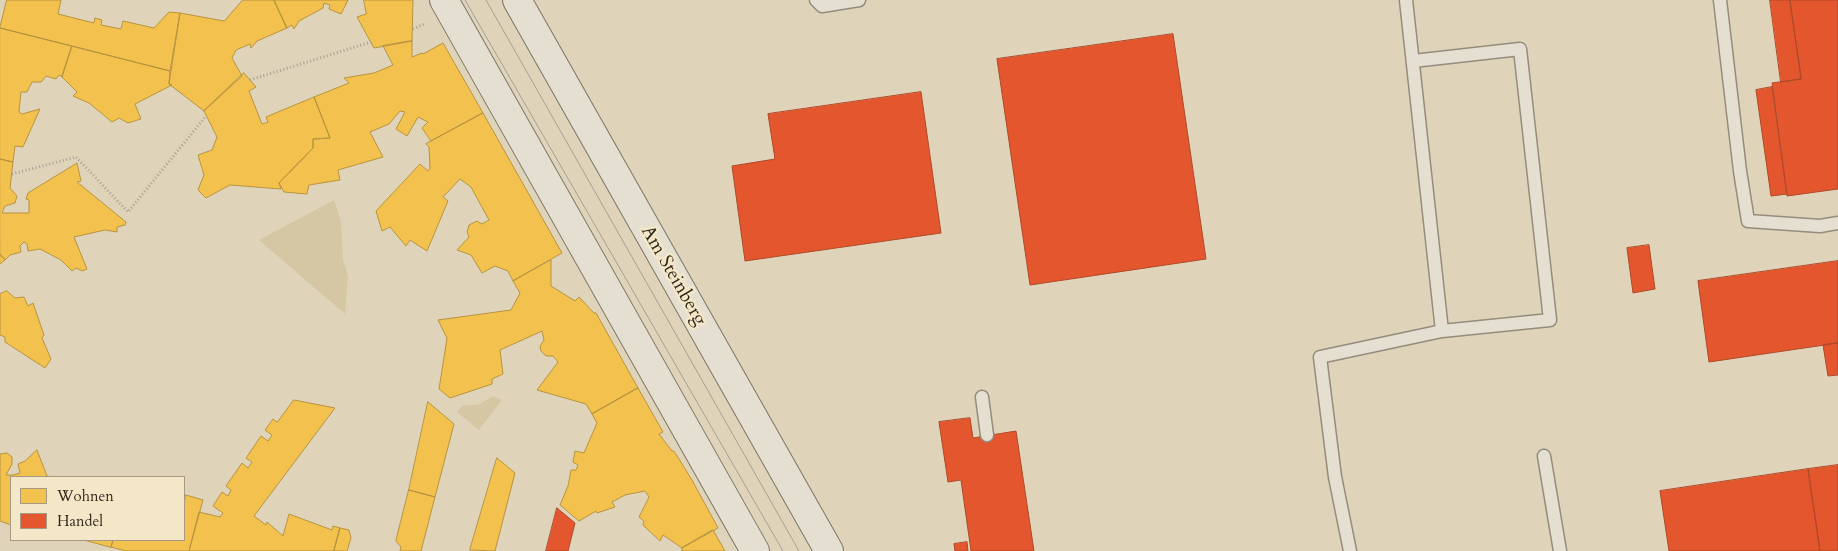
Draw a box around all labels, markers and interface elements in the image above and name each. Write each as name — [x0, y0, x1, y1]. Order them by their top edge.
street label: Am Steinberg — [635, 222, 711, 330]
legend — [10, 476, 185, 541]
text: Wohnen — [57, 486, 114, 506]
text: Handel — [57, 511, 103, 531]

